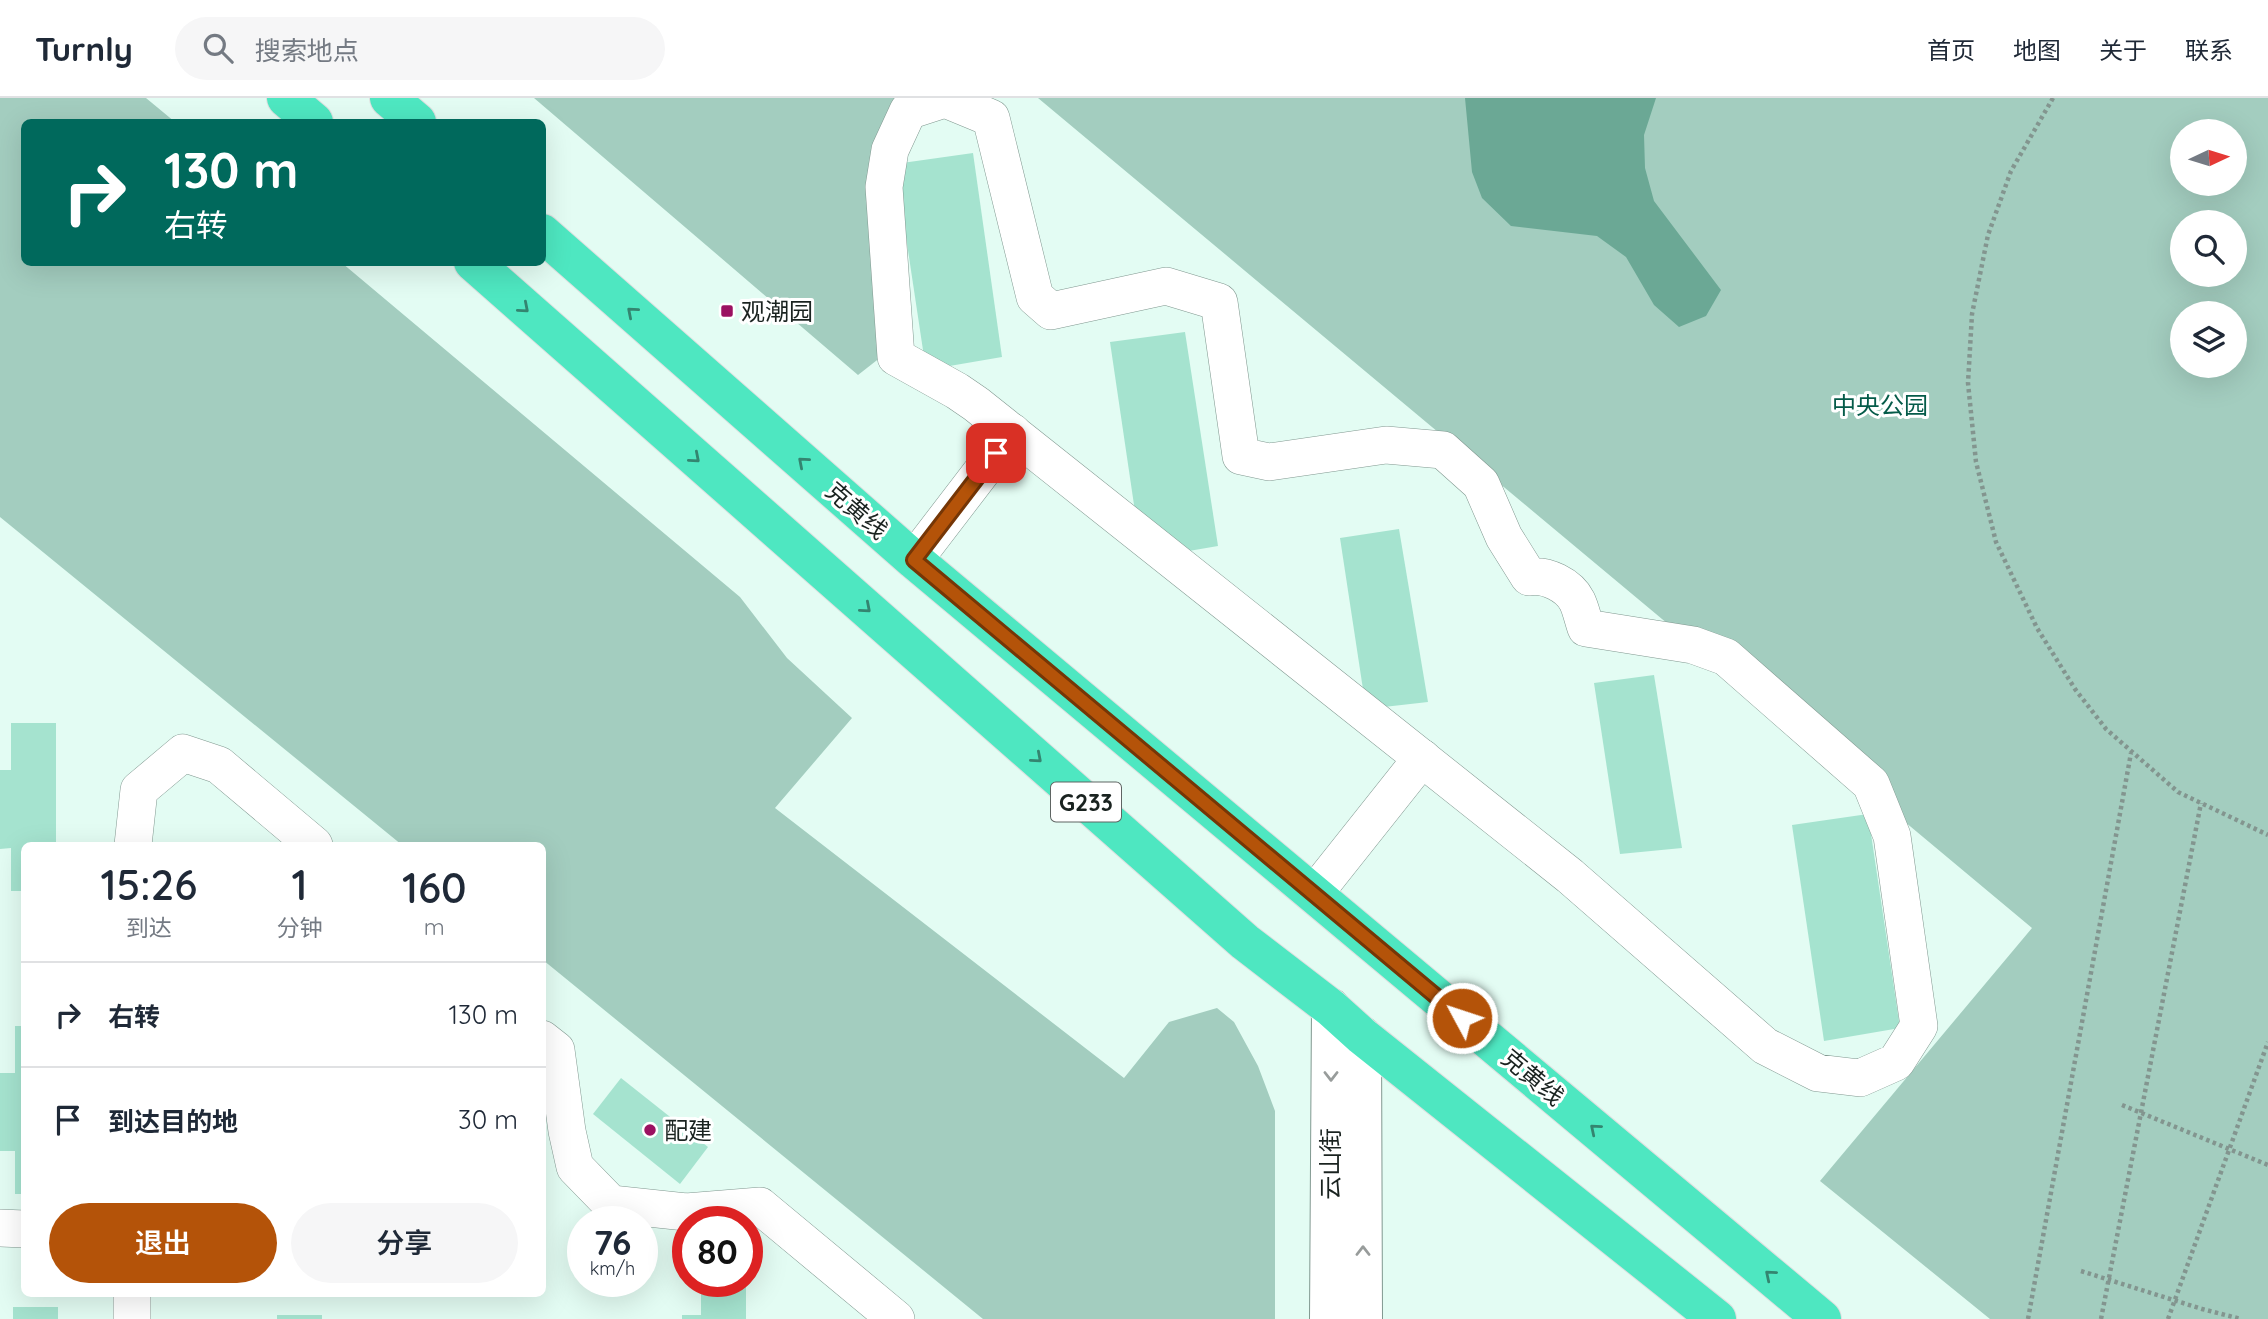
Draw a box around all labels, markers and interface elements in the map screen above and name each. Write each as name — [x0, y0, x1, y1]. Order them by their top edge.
search box — [175, 17, 665, 80]
text: Turnly — [35, 28, 133, 69]
icon: search — [199, 29, 237, 67]
text: 搜索地点 — [255, 34, 359, 67]
text: 首页 — [1927, 35, 1975, 65]
text: 地图 — [2013, 35, 2061, 65]
text: 关于 — [2099, 35, 2147, 65]
text: 联系 — [2185, 35, 2233, 65]
north arrow — [2170, 119, 2247, 196]
map controls — [2170, 119, 2247, 378]
text: 130 m — [164, 139, 298, 200]
icon: right — [49, 147, 140, 238]
text: 右转 — [164, 205, 228, 245]
button: search — [2170, 210, 2247, 287]
place label: 观潮园 — [741, 296, 813, 326]
one-way arrow — [516, 299, 529, 312]
button: layers — [2170, 301, 2247, 378]
marker: 观潮园 — [719, 303, 735, 319]
one-way arrow — [627, 308, 640, 320]
park label: 中央公园 — [1832, 390, 1928, 420]
pin — [966, 423, 1026, 483]
icon: arrive — [977, 434, 1015, 472]
one-way arrow — [687, 450, 700, 462]
one-way arrow — [798, 458, 811, 470]
street label: 克黄线 — [820, 475, 894, 545]
one-way arrow — [858, 600, 871, 612]
one-way arrow — [1028, 750, 1041, 762]
road number: G233 — [1051, 782, 1121, 822]
text: 15:26 — [100, 858, 197, 911]
text: 1 — [292, 858, 308, 911]
text: 160 — [402, 861, 467, 914]
text: m — [424, 912, 445, 941]
text: 到达 — [126, 913, 172, 942]
text: 分钟 — [277, 913, 323, 942]
position arrow — [1425, 981, 1499, 1055]
icon: right — [49, 996, 87, 1034]
text: 130 m — [448, 998, 518, 1031]
text: 右转 — [108, 1000, 160, 1033]
street label: 克黄线 — [1496, 1042, 1570, 1112]
one-way arrow — [1323, 1072, 1339, 1082]
icon: arrive — [49, 1101, 87, 1139]
text: 30 m — [458, 1103, 518, 1136]
text: 到达目的地 — [108, 1105, 238, 1138]
place label: 配建 — [664, 1115, 712, 1145]
marker: 配建 — [642, 1122, 658, 1138]
one-way arrow — [1591, 1125, 1604, 1137]
street label: 云山街 — [1315, 1128, 1345, 1200]
button: 退出 — [49, 1203, 277, 1283]
button: 分享 — [291, 1203, 518, 1283]
speed limit sign: 80 — [672, 1206, 763, 1297]
text: 76 — [594, 1220, 631, 1264]
one-way arrow — [1355, 1245, 1371, 1256]
text: km/h — [590, 1257, 635, 1280]
one-way arrow — [1765, 1271, 1778, 1283]

